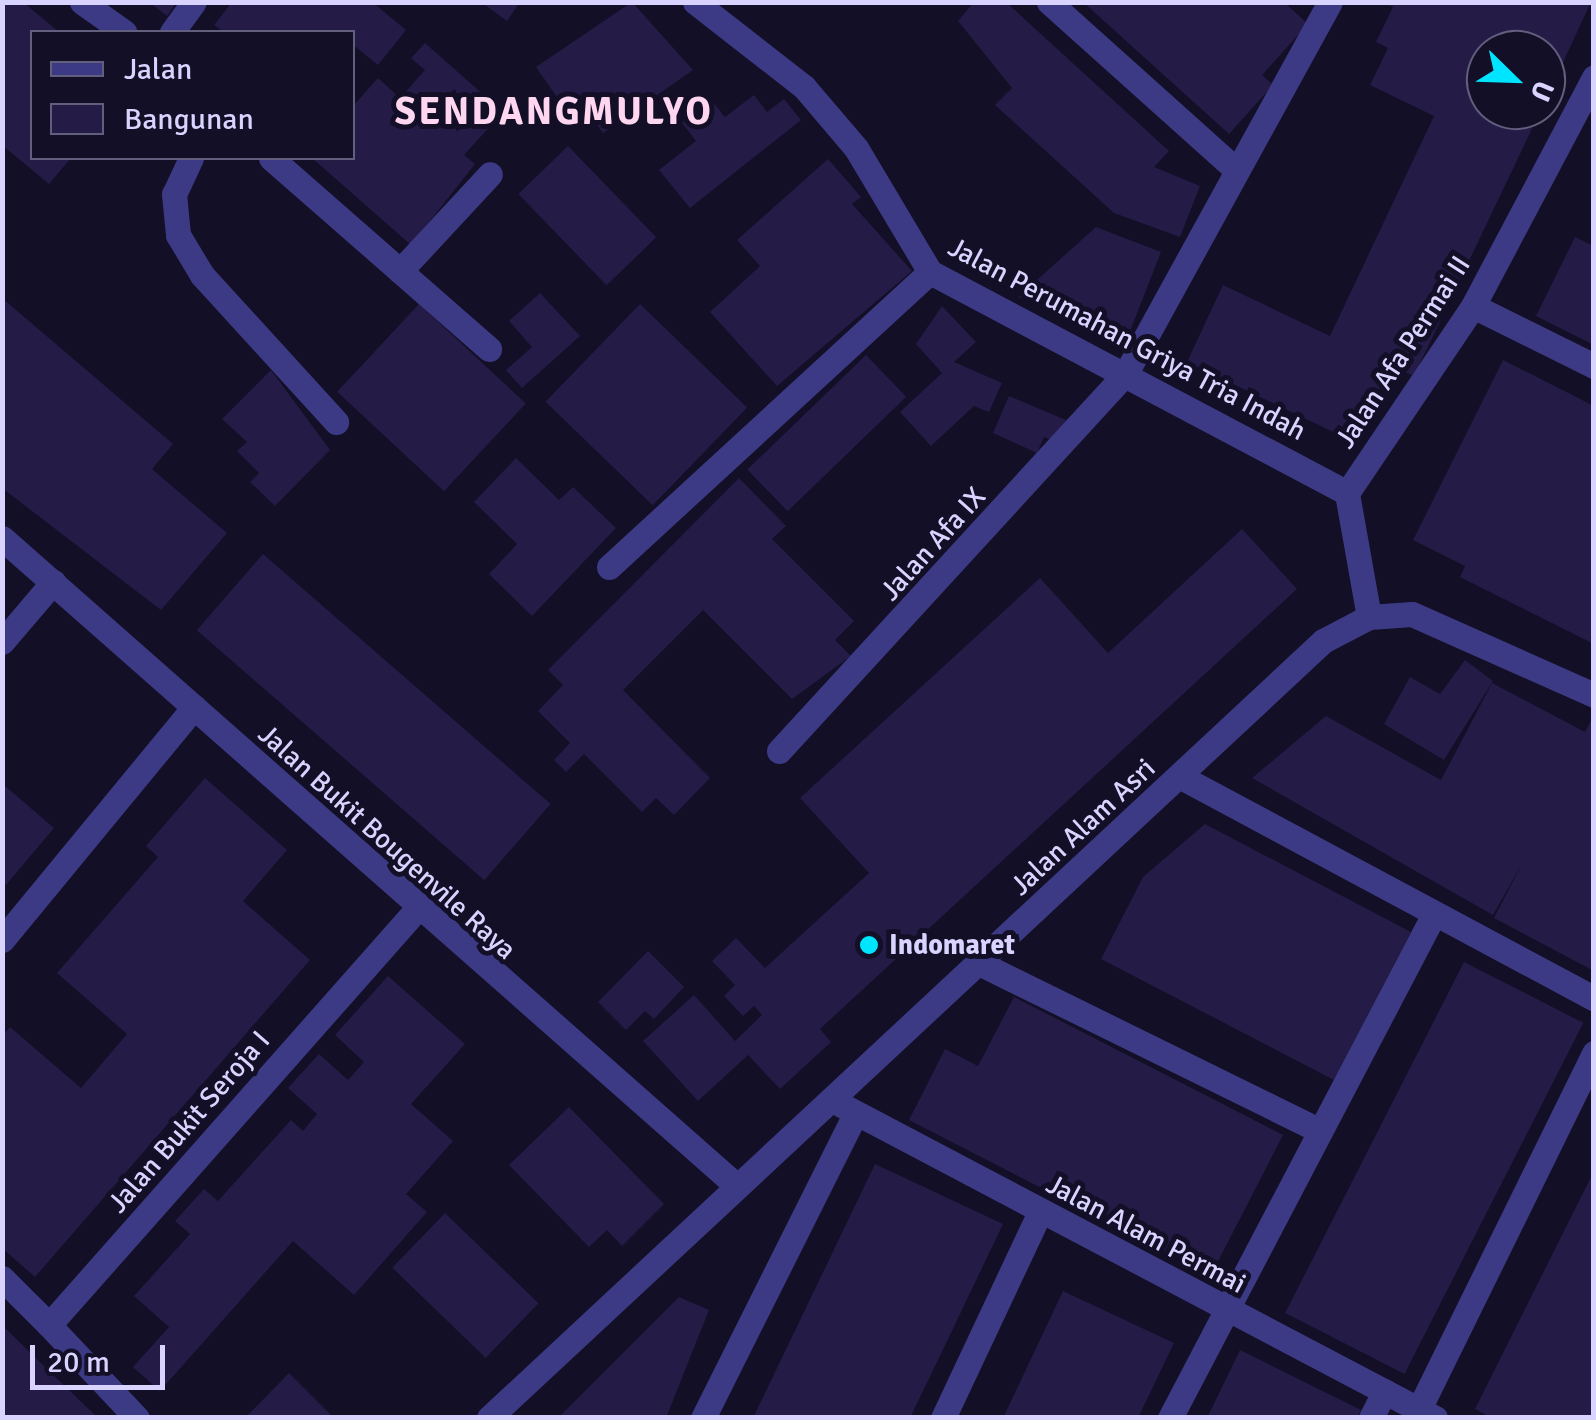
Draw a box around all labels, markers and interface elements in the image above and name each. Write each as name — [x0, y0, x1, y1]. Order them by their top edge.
legend — [30, 30, 355, 160]
north arrow — [1466, 30, 1566, 130]
text: Jalan — [124, 51, 192, 88]
text: U — [1522, 76, 1561, 106]
district label: SENDANGMULYO — [395, 89, 713, 135]
text: Bangunan — [124, 101, 254, 138]
street label: Jalan Perumahan Griya Tria Indah — [942, 230, 1312, 448]
street label: Jalan Afa Permai II — [1328, 250, 1478, 454]
street label: Jalan Afa IX — [873, 480, 993, 608]
street label: Jalan Bukit Bougenvile Raya — [251, 717, 523, 967]
street label: Jalan Alam Asri — [1004, 751, 1162, 903]
place label: Indomaret — [889, 928, 1015, 962]
marker: Indomaret — [858, 934, 880, 956]
street label: Jalan Bukit Seroja I — [101, 1024, 277, 1220]
street label: Jalan Alam Permai — [1040, 1167, 1252, 1301]
scale bar — [35, 1325, 170, 1387]
text: 20 m — [47, 1344, 110, 1381]

